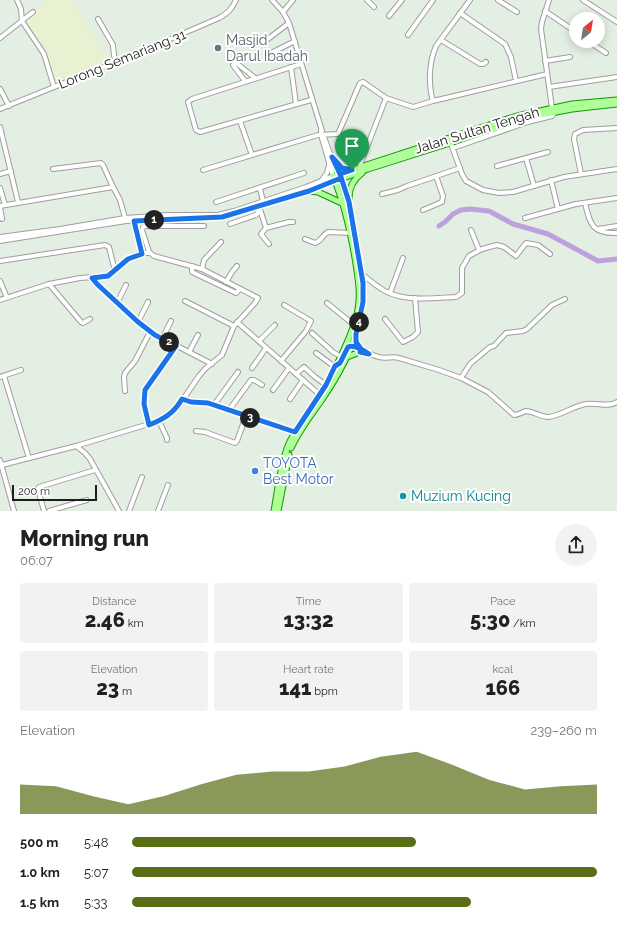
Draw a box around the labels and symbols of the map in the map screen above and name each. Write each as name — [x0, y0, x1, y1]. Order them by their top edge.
north arrow — [569, 12, 605, 48]
street label: Lorong Semariang 31 — [56, 26, 188, 92]
place label: Masjid Darul Ibadah — [226, 32, 308, 64]
marker: Masjid Darul Ibadah — [213, 43, 223, 53]
street label: Jalan Sultan Tengah — [413, 103, 541, 157]
pin — [335, 129, 369, 170]
pin: 1 — [144, 210, 164, 230]
pin: 4 — [349, 312, 369, 332]
pin: 2 — [159, 332, 179, 352]
pin: 3 — [240, 408, 260, 428]
place label: TOYOTA Best Motor — [263, 455, 334, 487]
marker: TOYOTA Best Motor — [250, 466, 260, 476]
scale bar — [12, 483, 97, 502]
place label: Muzium Kucing — [411, 488, 511, 504]
marker: Muzium Kucing — [398, 491, 408, 501]

